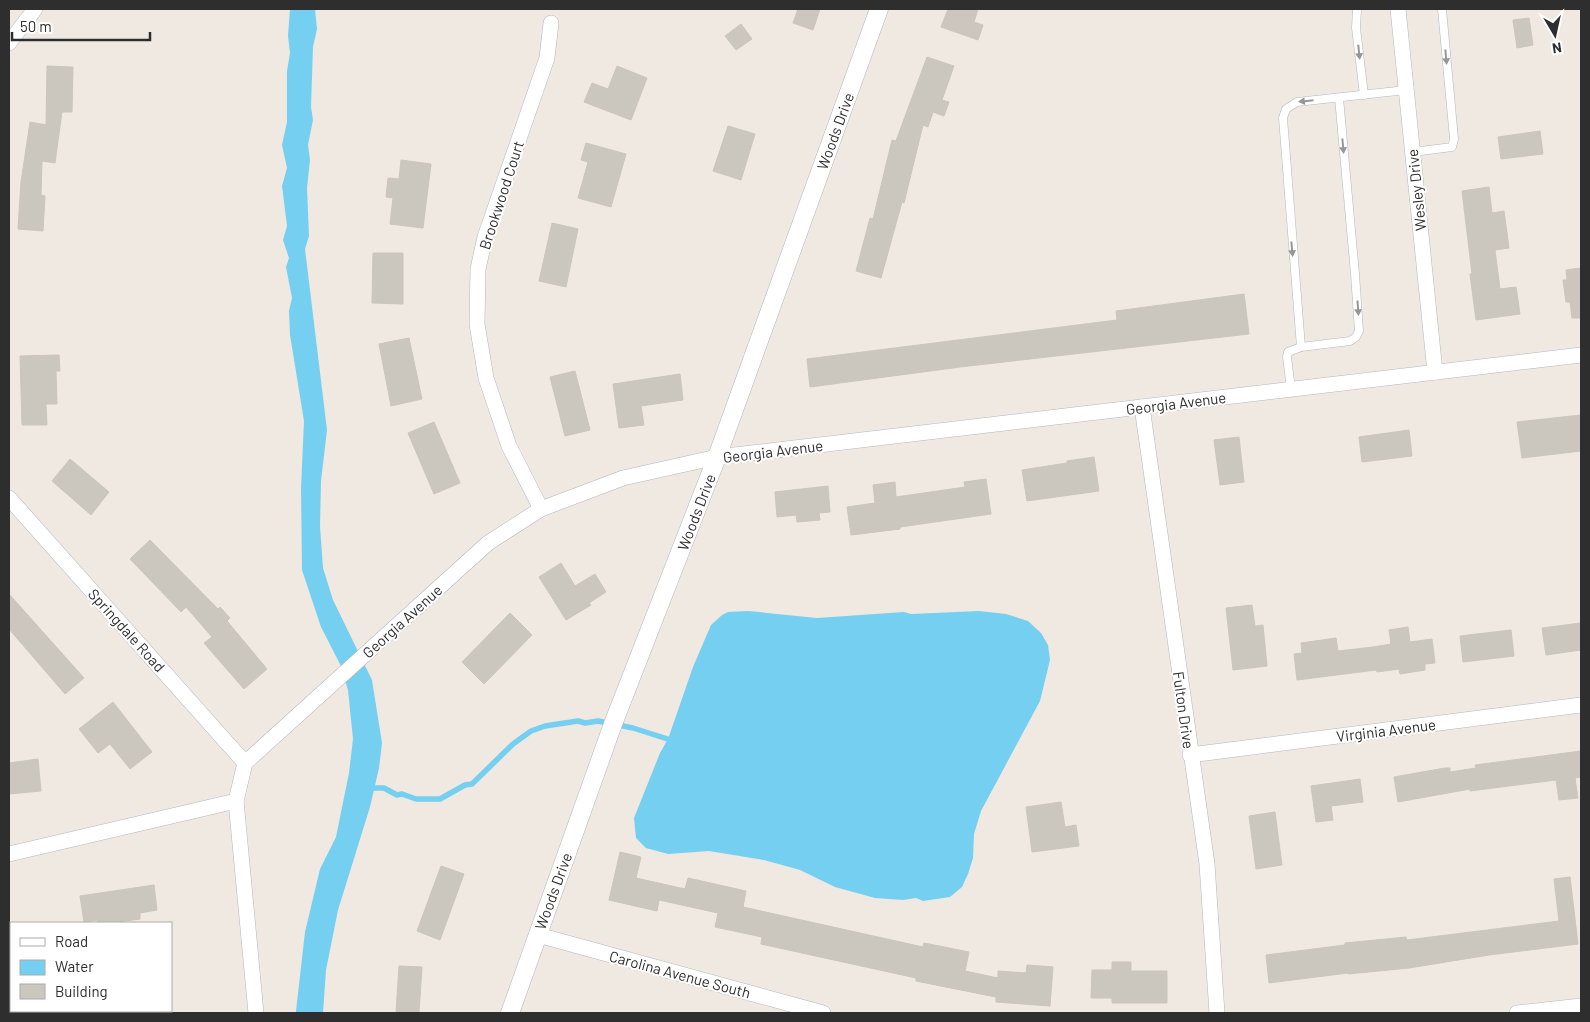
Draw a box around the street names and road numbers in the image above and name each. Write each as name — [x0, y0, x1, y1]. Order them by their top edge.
street label: Woods Drive — [813, 90, 857, 172]
street label: Brookwood Court — [475, 138, 527, 252]
street label: Wesley Drive — [1403, 148, 1429, 232]
street label: Georgia Avenue — [1125, 388, 1227, 418]
street label: Georgia Avenue — [722, 436, 824, 466]
street label: Woods Drive — [673, 471, 719, 553]
street label: Georgia Avenue — [359, 581, 445, 661]
street label: Springdale Road — [85, 585, 169, 675]
street label: Fulton Drive — [1170, 670, 1198, 750]
street label: Virginia Avenue — [1335, 715, 1437, 745]
street label: Woods Drive — [531, 850, 575, 932]
street label: Carolina Avenue South — [607, 946, 753, 1002]

